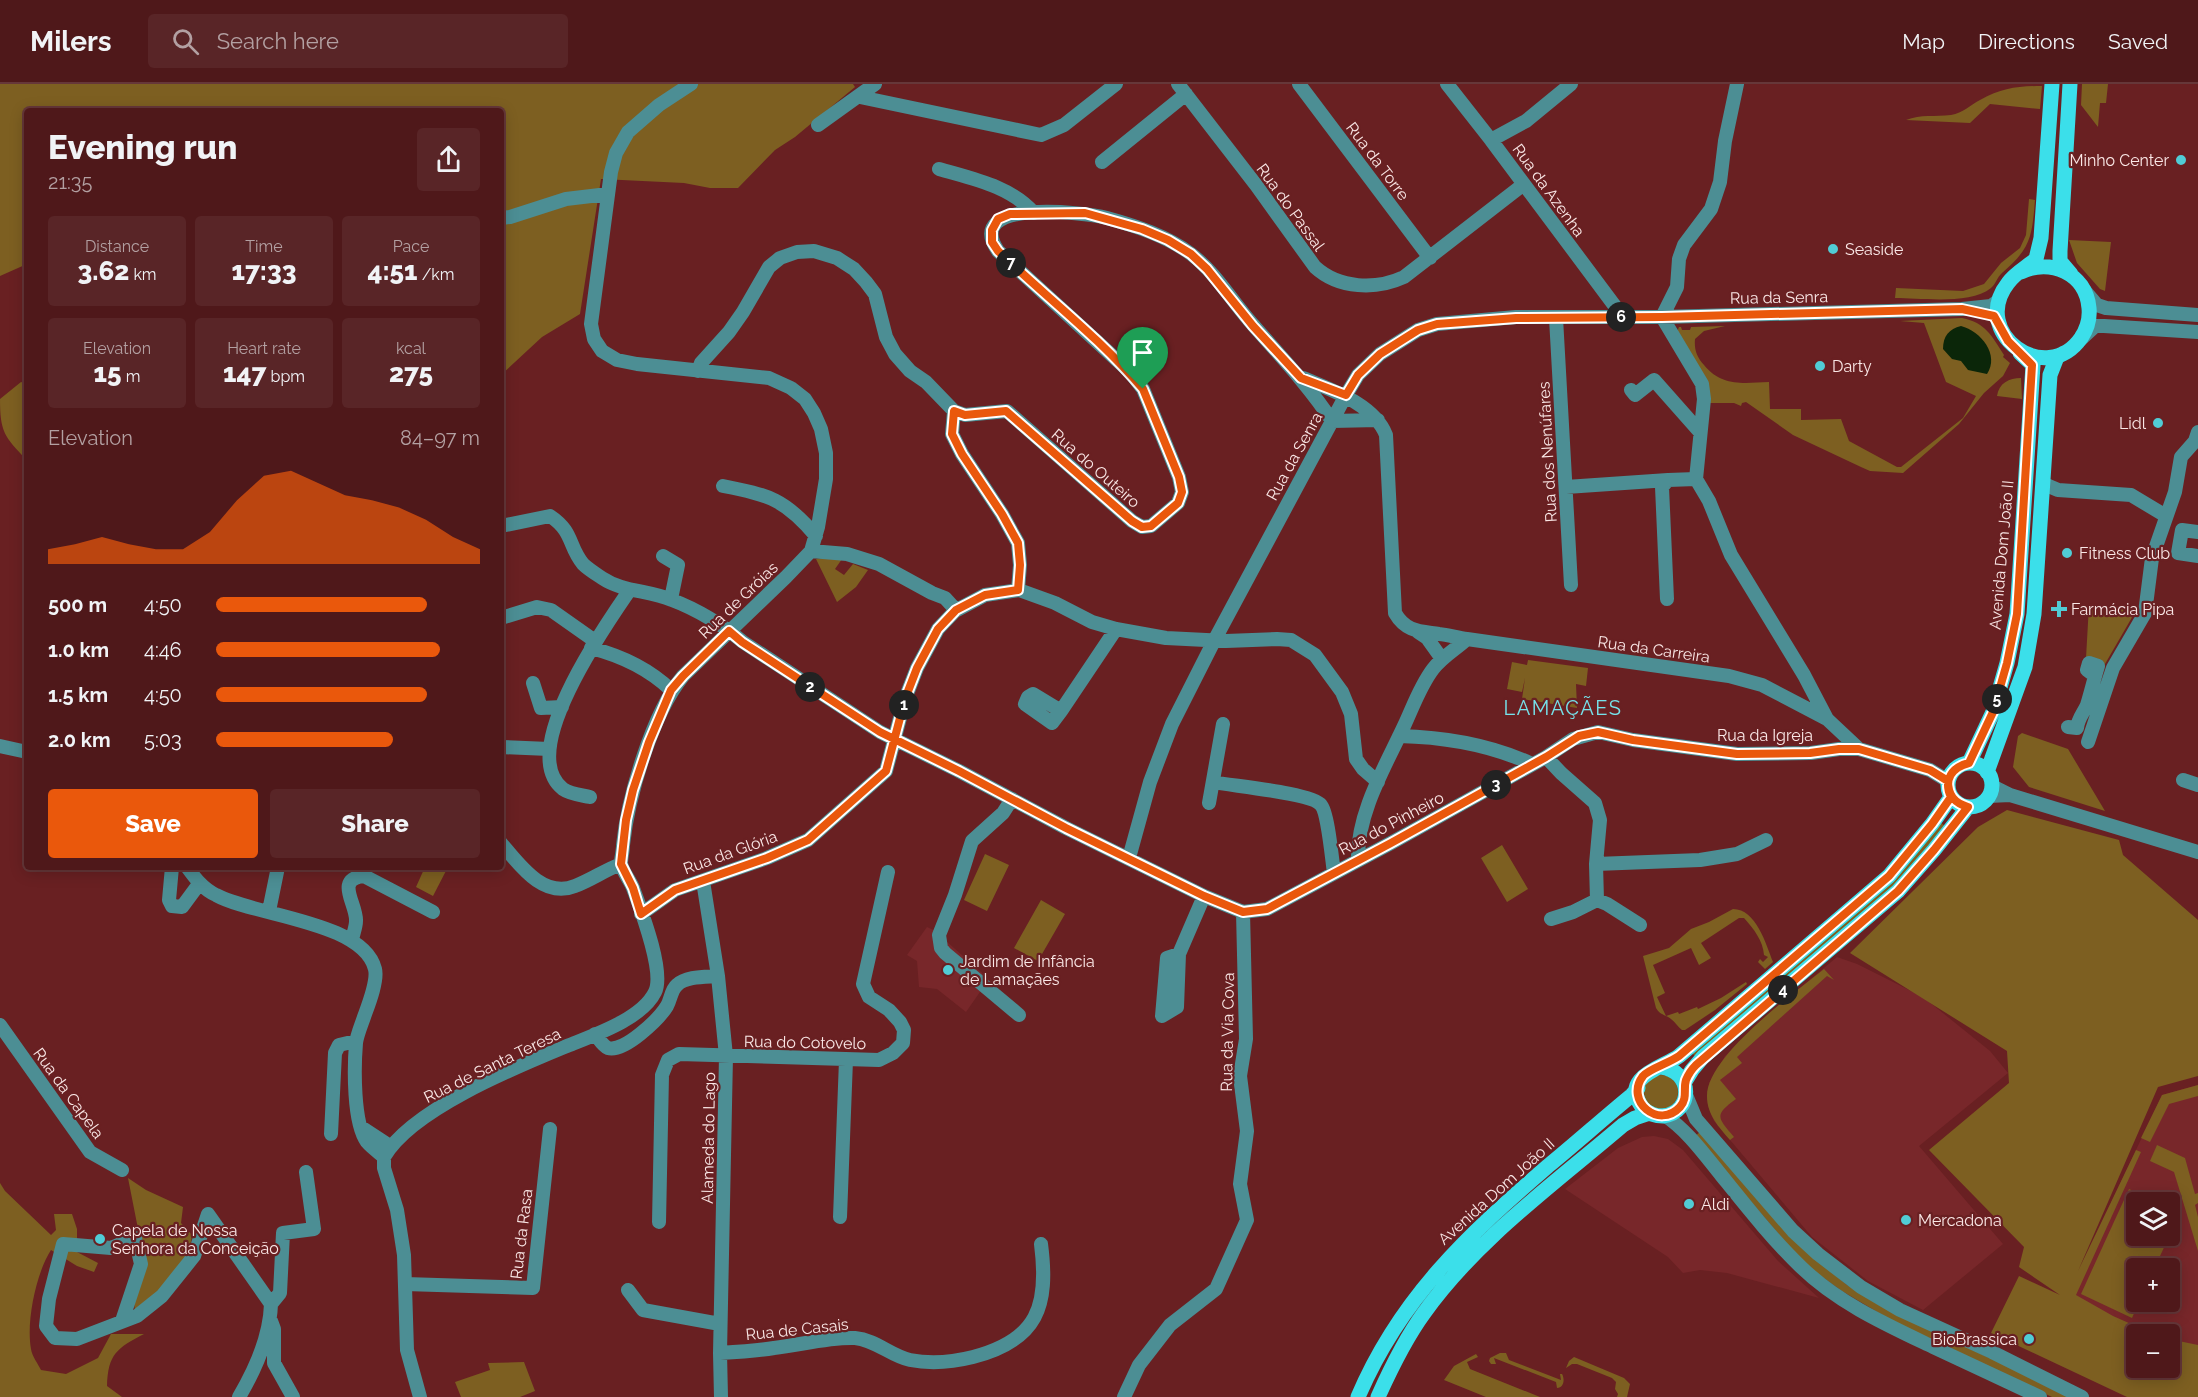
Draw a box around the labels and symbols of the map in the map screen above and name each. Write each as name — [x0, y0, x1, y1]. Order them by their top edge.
street label: Rua da Torre — [1342, 119, 1413, 204]
street label: Rua da Azenha — [1509, 140, 1589, 240]
place label: Minho Center — [2069, 151, 2169, 170]
marker: Minho Center — [2174, 153, 2188, 167]
street label: Rua do Passal — [1253, 160, 1329, 255]
place label: Seaside — [1845, 240, 1903, 259]
marker: Seaside — [1826, 242, 1840, 256]
pin: 7 — [996, 248, 1026, 278]
street label: Rua da Senra — [1730, 287, 1828, 308]
pin: 6 — [1606, 302, 1636, 332]
pin — [1117, 327, 1168, 389]
place label: Darty — [1832, 357, 1872, 376]
marker: Darty — [1813, 359, 1827, 373]
street label: Rua dos Nenúfares — [1534, 381, 1561, 523]
street label: Rua da Senra — [1262, 409, 1327, 504]
place label: Lidl — [2119, 414, 2147, 433]
marker: Lidl — [2151, 416, 2165, 430]
street label: Rua do Outeiro — [1048, 425, 1144, 512]
street label: Avenida Dom João II — [1985, 479, 2018, 631]
place label: Fitness Club — [2079, 544, 2170, 563]
marker: Fitness Club — [2060, 546, 2074, 560]
street label: Rua de Gróias — [695, 558, 782, 643]
place label: Farmácia Pipa — [2071, 600, 2174, 619]
marker: Farmácia Pipa — [2052, 602, 2066, 616]
street label: Rua da Carreira — [1597, 632, 1711, 667]
pin: 2 — [795, 672, 825, 702]
pin: 5 — [1982, 684, 2012, 714]
pin: 1 — [889, 690, 919, 720]
district label: LAMAÇÃES — [1504, 696, 1623, 720]
street label: Rua da Igreja — [1717, 726, 1813, 745]
pin: 3 — [1481, 770, 1511, 800]
street label: Rua do Pinheiro — [1336, 788, 1447, 859]
street label: Rua da Glória — [681, 827, 780, 878]
place label: Jardim de Infância de Lamaçães — [960, 952, 1095, 989]
marker: Jardim de Infância de Lamaçães — [941, 963, 955, 977]
street label: Rua da Via Cova — [1217, 972, 1238, 1092]
pin: 4 — [1768, 975, 1798, 1005]
street label: Rua de Santa Teresa — [421, 1024, 564, 1107]
street label: Rua do Cotovelo — [744, 1032, 866, 1053]
street label: Rua da Capela — [29, 1044, 108, 1142]
street label: Alameda do Lago — [698, 1072, 719, 1204]
street label: Avenida Dom João II — [1434, 1134, 1558, 1249]
street label: Rua da Rasa — [507, 1188, 536, 1280]
place label: Aldi — [1701, 1195, 1730, 1214]
marker: Aldi — [1682, 1197, 1696, 1211]
place label: Mercadona — [1918, 1211, 2002, 1230]
marker: Mercadona — [1899, 1213, 1913, 1227]
place label: Capela de Nossa Senhora da Conceição — [112, 1221, 279, 1258]
marker: Capela de Nossa Senhora da Conceição — [93, 1232, 107, 1246]
street label: Rua de Casais — [745, 1315, 850, 1344]
place label: BioBrassica — [1932, 1330, 2017, 1349]
marker: BioBrassica — [2022, 1332, 2036, 1346]

